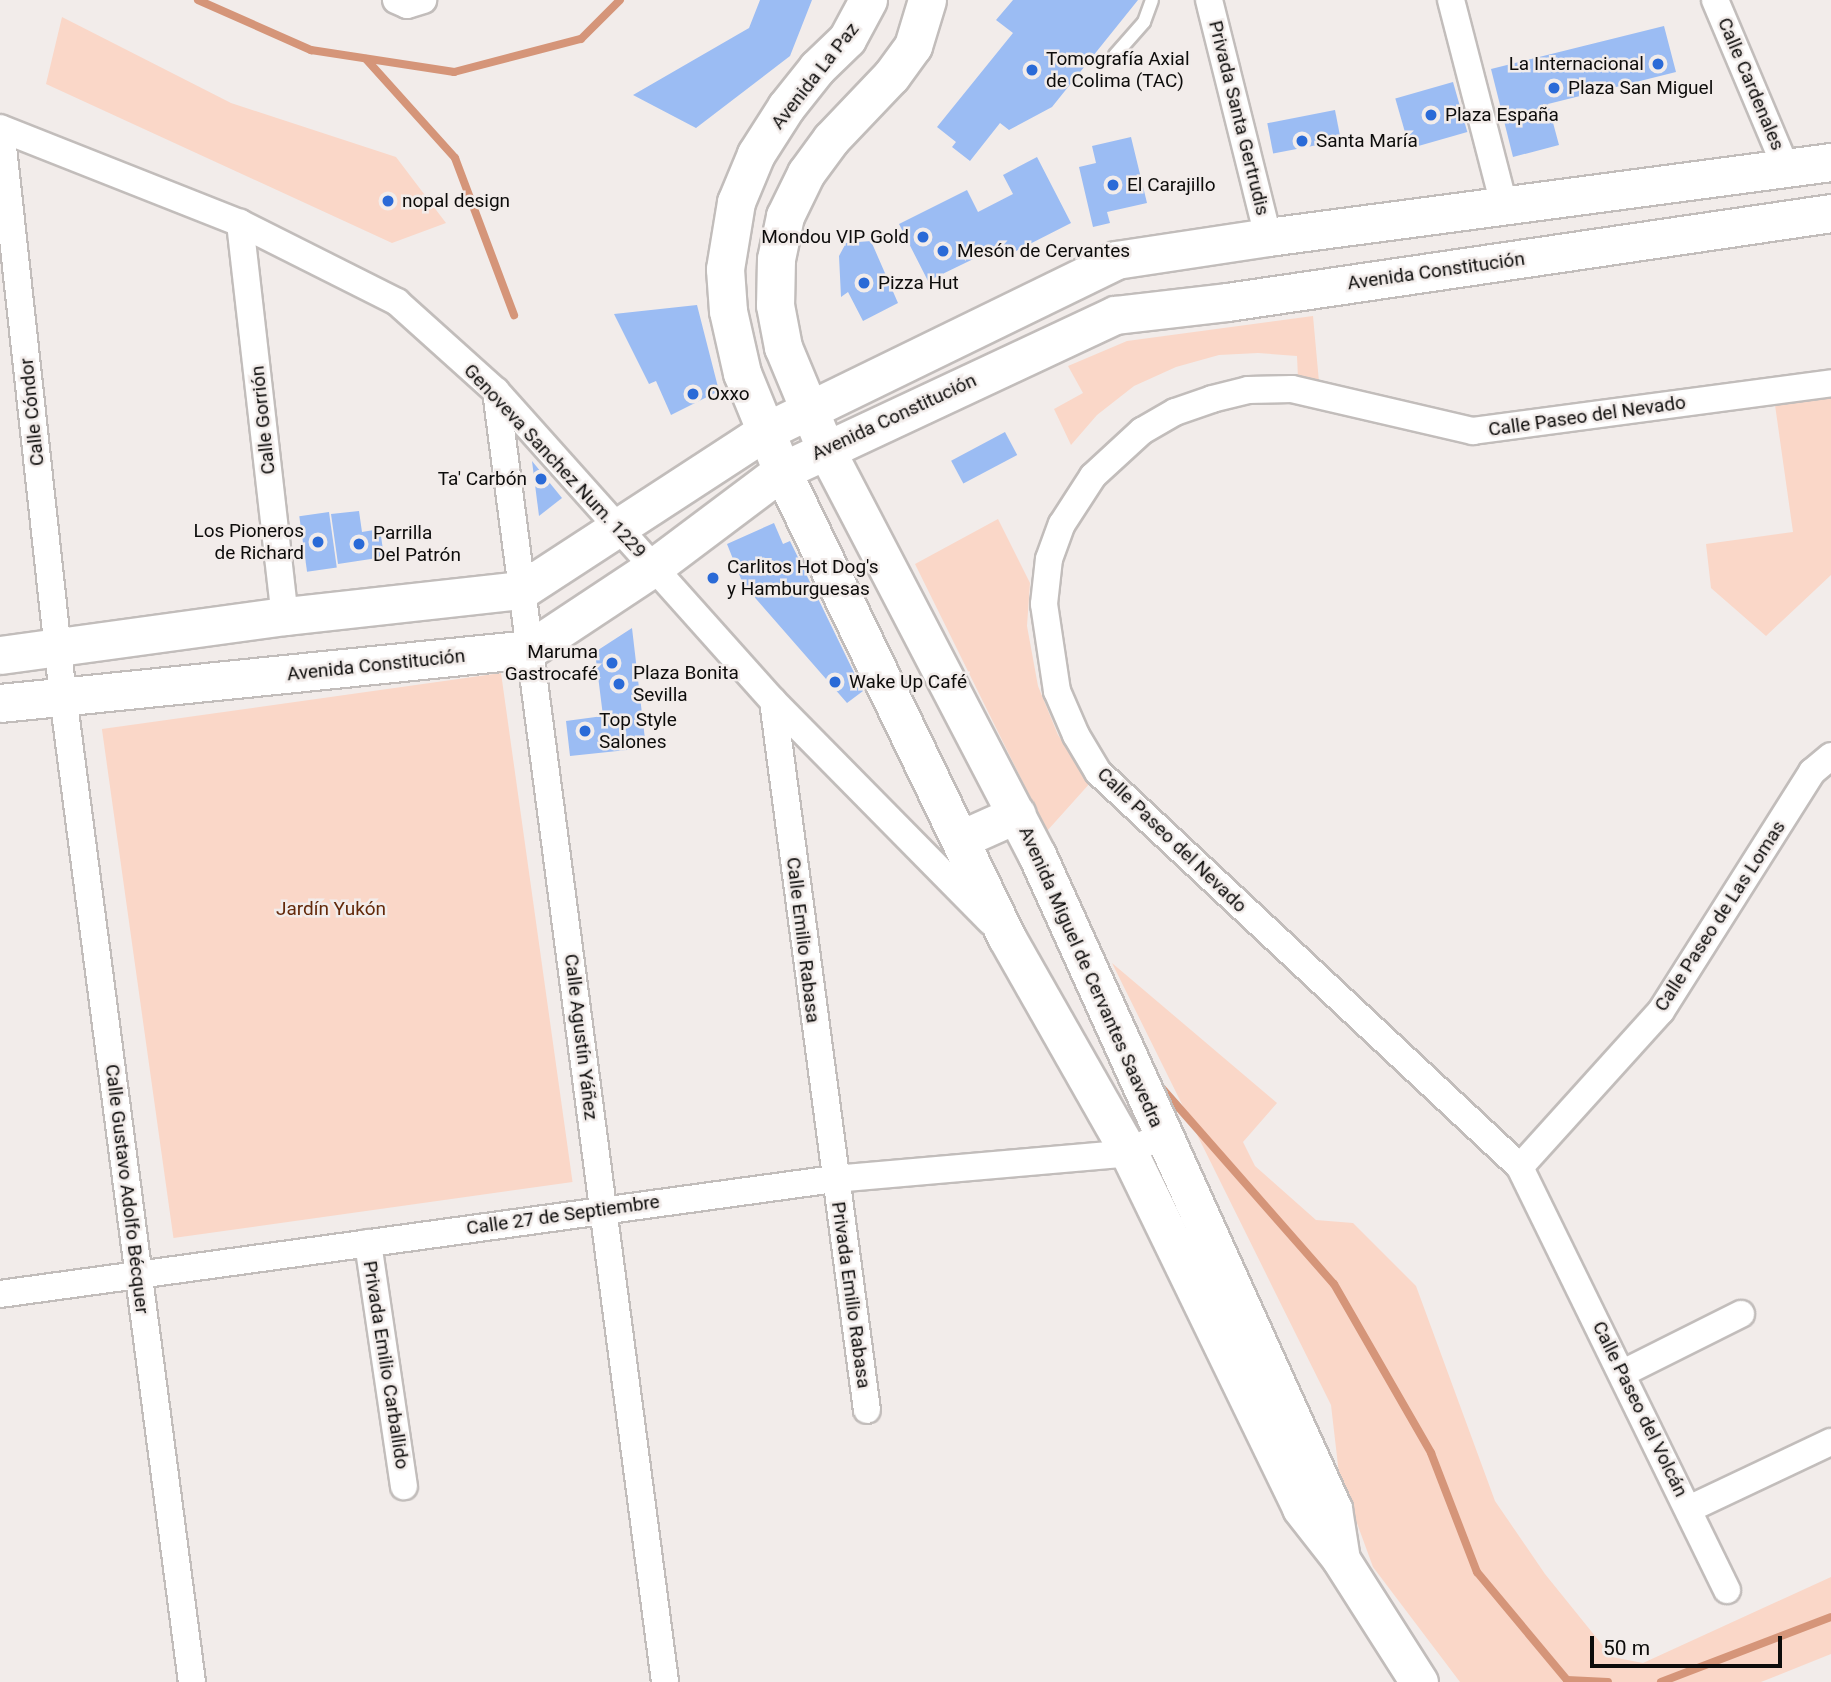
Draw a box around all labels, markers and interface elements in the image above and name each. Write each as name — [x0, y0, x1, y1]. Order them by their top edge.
street label: Calle Cardenales — [1713, 14, 1789, 154]
street label: Avenida La Paz — [766, 18, 864, 134]
street label: Privada Santa Gertrudis — [1204, 18, 1274, 218]
place label: Tomografía Axial de Colima (TAC) — [1046, 48, 1190, 92]
place label: La Internacional — [1509, 53, 1644, 75]
marker: La Internacional — [1650, 56, 1666, 72]
marker: Tomografía Axial de Colima (TAC) — [1024, 62, 1040, 78]
place label: Plaza San Miguel — [1568, 77, 1713, 99]
marker: Plaza San Miguel — [1546, 80, 1562, 96]
place label: Plaza España — [1445, 104, 1559, 126]
marker: Plaza España — [1423, 107, 1439, 123]
place label: Santa María — [1316, 130, 1418, 152]
marker: Santa María — [1294, 133, 1310, 149]
place label: El Carajillo — [1127, 174, 1215, 196]
marker: El Carajillo — [1105, 177, 1121, 193]
place label: nopal design — [402, 190, 510, 212]
marker: nopal design — [380, 193, 396, 209]
place label: Mondou VIP Gold — [761, 226, 909, 248]
marker: Mondou VIP Gold — [915, 229, 931, 245]
place label: Mesón de Cervantes — [957, 240, 1130, 262]
marker: Mesón de Cervantes — [935, 243, 951, 259]
street label: Avenida Constitución — [1346, 247, 1526, 295]
place label: Pizza Hut — [878, 272, 959, 294]
marker: Pizza Hut — [856, 275, 872, 291]
street label: Calle Cóndor — [15, 357, 49, 467]
street label: Genoveva Sanchez Num. 1229 — [459, 359, 651, 563]
street label: Calle Gorrión — [246, 364, 280, 476]
street label: Avenida Constitución — [808, 369, 980, 465]
place label: Oxxo — [707, 383, 750, 405]
marker: Oxxo — [685, 386, 701, 402]
street label: Calle Paseo del Nevado — [1487, 391, 1687, 441]
place label: Ta' Carbón — [438, 468, 527, 490]
marker: Ta' Carbón — [533, 471, 549, 487]
place label: Los Pioneros de Richard — [194, 520, 304, 564]
place label: Parrilla Del Patrón — [373, 522, 461, 566]
marker: Los Pioneros de Richard — [310, 534, 326, 550]
marker: Parrilla Del Patrón — [351, 536, 367, 552]
place label: Carlitos Hot Dog's y Hamburguesas — [727, 556, 878, 600]
marker: Carlitos Hot Dog's y Hamburguesas — [705, 570, 721, 586]
place label: Maruma Gastrocafé — [505, 641, 598, 685]
street label: Avenida Constitución — [286, 644, 466, 686]
marker: Maruma Gastrocafé — [604, 655, 620, 671]
place label: Plaza Bonita Sevilla — [633, 662, 739, 706]
place label: Wake Up Café — [849, 671, 967, 693]
marker: Wake Up Café — [827, 674, 843, 690]
marker: Plaza Bonita Sevilla — [611, 676, 627, 692]
place label: Top Style Salones — [599, 709, 677, 753]
marker: Top Style Salones — [577, 723, 593, 739]
street label: Calle Paseo del Nevado — [1093, 763, 1251, 917]
street label: Calle Paseo de Las Lomas — [1650, 816, 1790, 1016]
street label: Avenida Miguel de Cervantes Saavedra — [1014, 823, 1168, 1131]
street label: Calle Emilio Rabasa — [782, 856, 824, 1024]
park label: Jardín Yukón — [276, 898, 386, 920]
street label: Calle Agustín Yáñez — [559, 953, 603, 1121]
street label: Calle Gustavo Adolfo Bécquer — [100, 1063, 154, 1315]
street label: Calle 27 de Septiembre — [465, 1190, 661, 1240]
street label: Privada Emilio Rabasa — [827, 1200, 875, 1390]
street label: Privada Emilio Carballido — [358, 1259, 414, 1471]
street label: Calle Paseo del Volcán — [1588, 1318, 1692, 1500]
scale bar — [1593, 1622, 1786, 1666]
text: 50 m — [1603, 1636, 1650, 1660]

